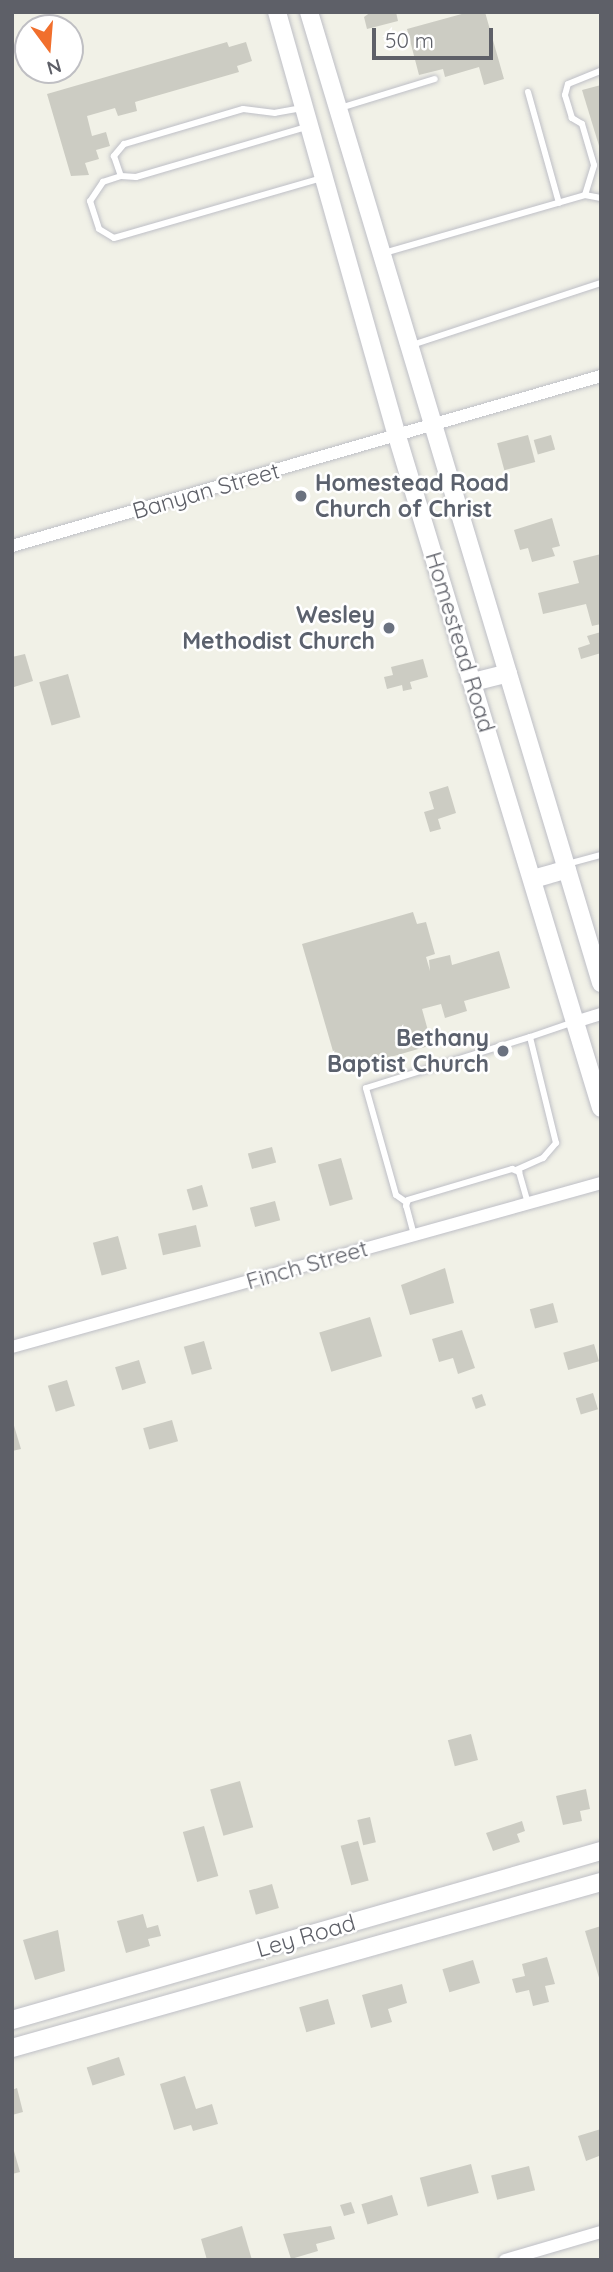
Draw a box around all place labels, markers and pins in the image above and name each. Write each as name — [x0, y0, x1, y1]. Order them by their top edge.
place label: Homestead Road Church of Christ — [315, 469, 509, 523]
marker: Homestead Road Church of Christ — [293, 488, 309, 504]
place label: Wesley Methodist Church — [182, 601, 375, 655]
marker: Wesley Methodist Church — [381, 620, 397, 636]
place label: Bethany Baptist Church — [327, 1024, 489, 1078]
marker: Bethany Baptist Church — [495, 1043, 511, 1059]

